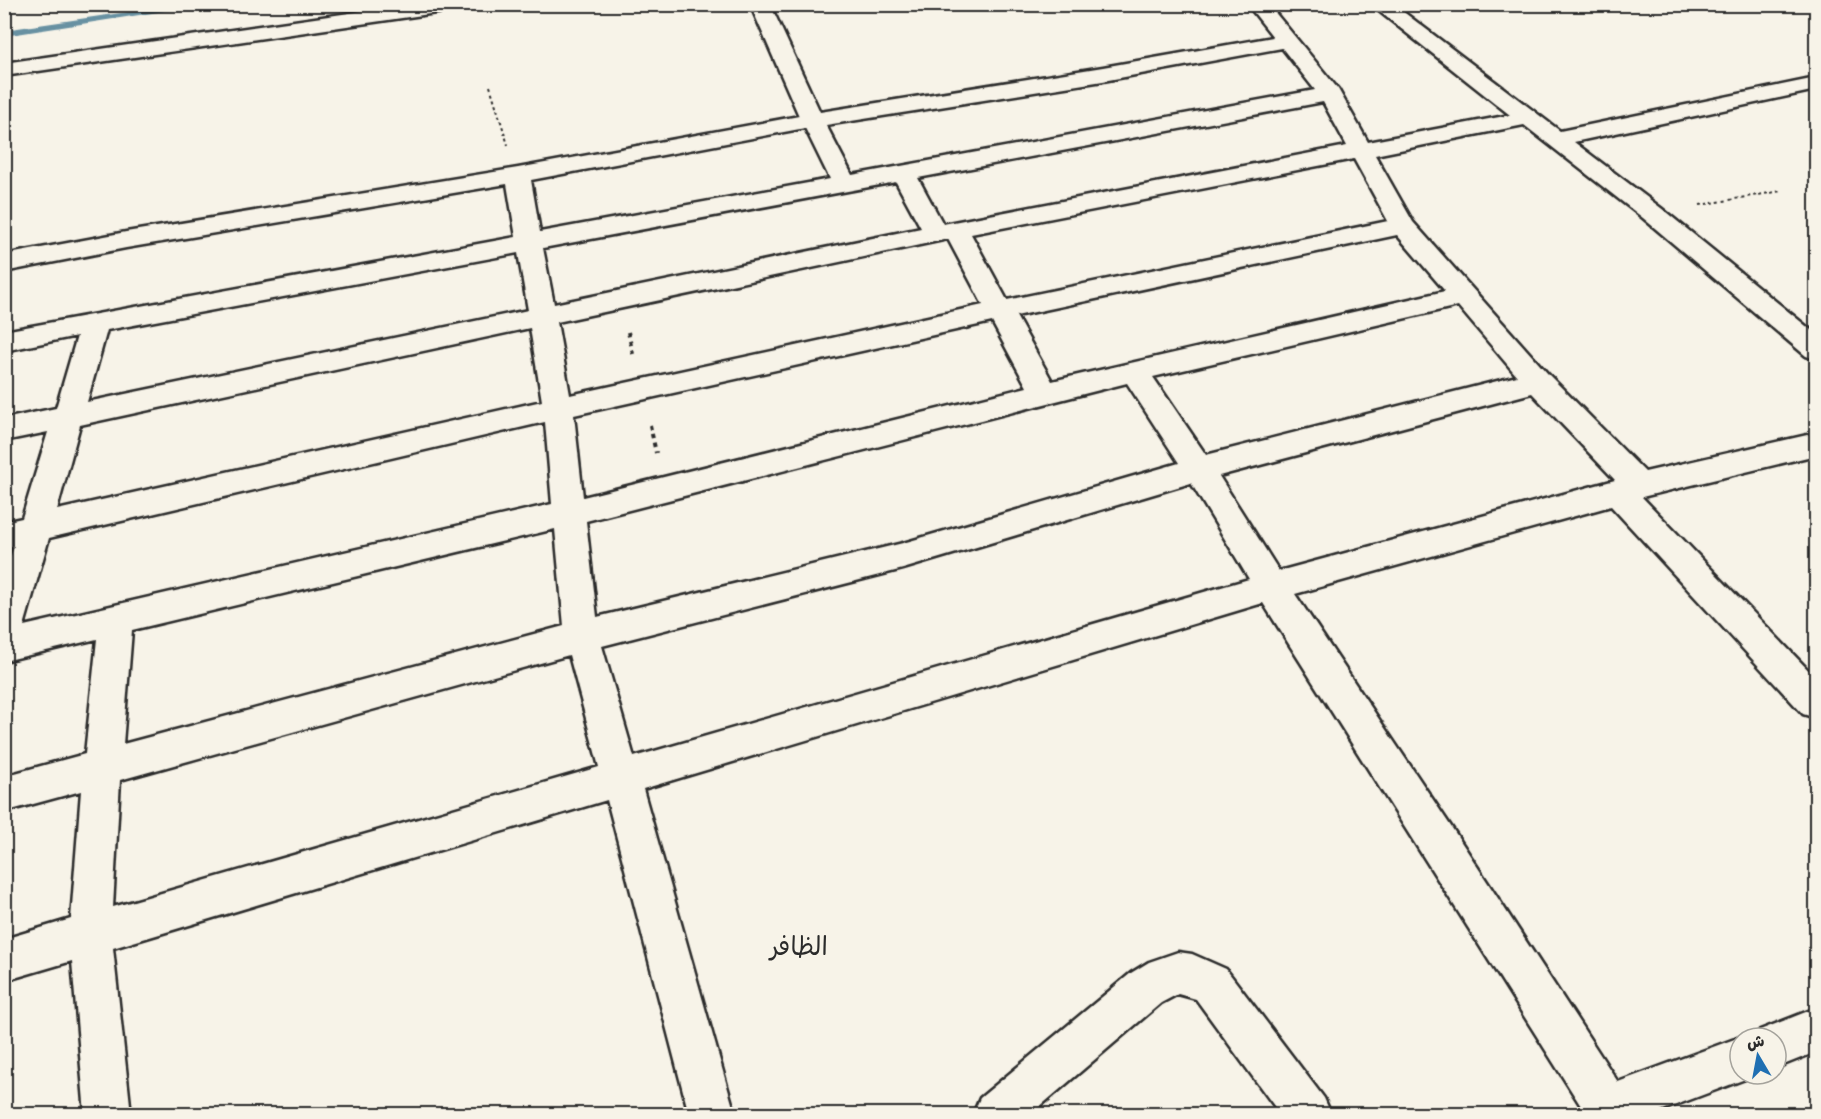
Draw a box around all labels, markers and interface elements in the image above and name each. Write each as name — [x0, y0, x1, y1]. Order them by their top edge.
district label: الظافر — [768, 935, 828, 966]
north arrow — [1728, 1026, 1788, 1086]
text: ش — [1746, 1034, 1766, 1056]

